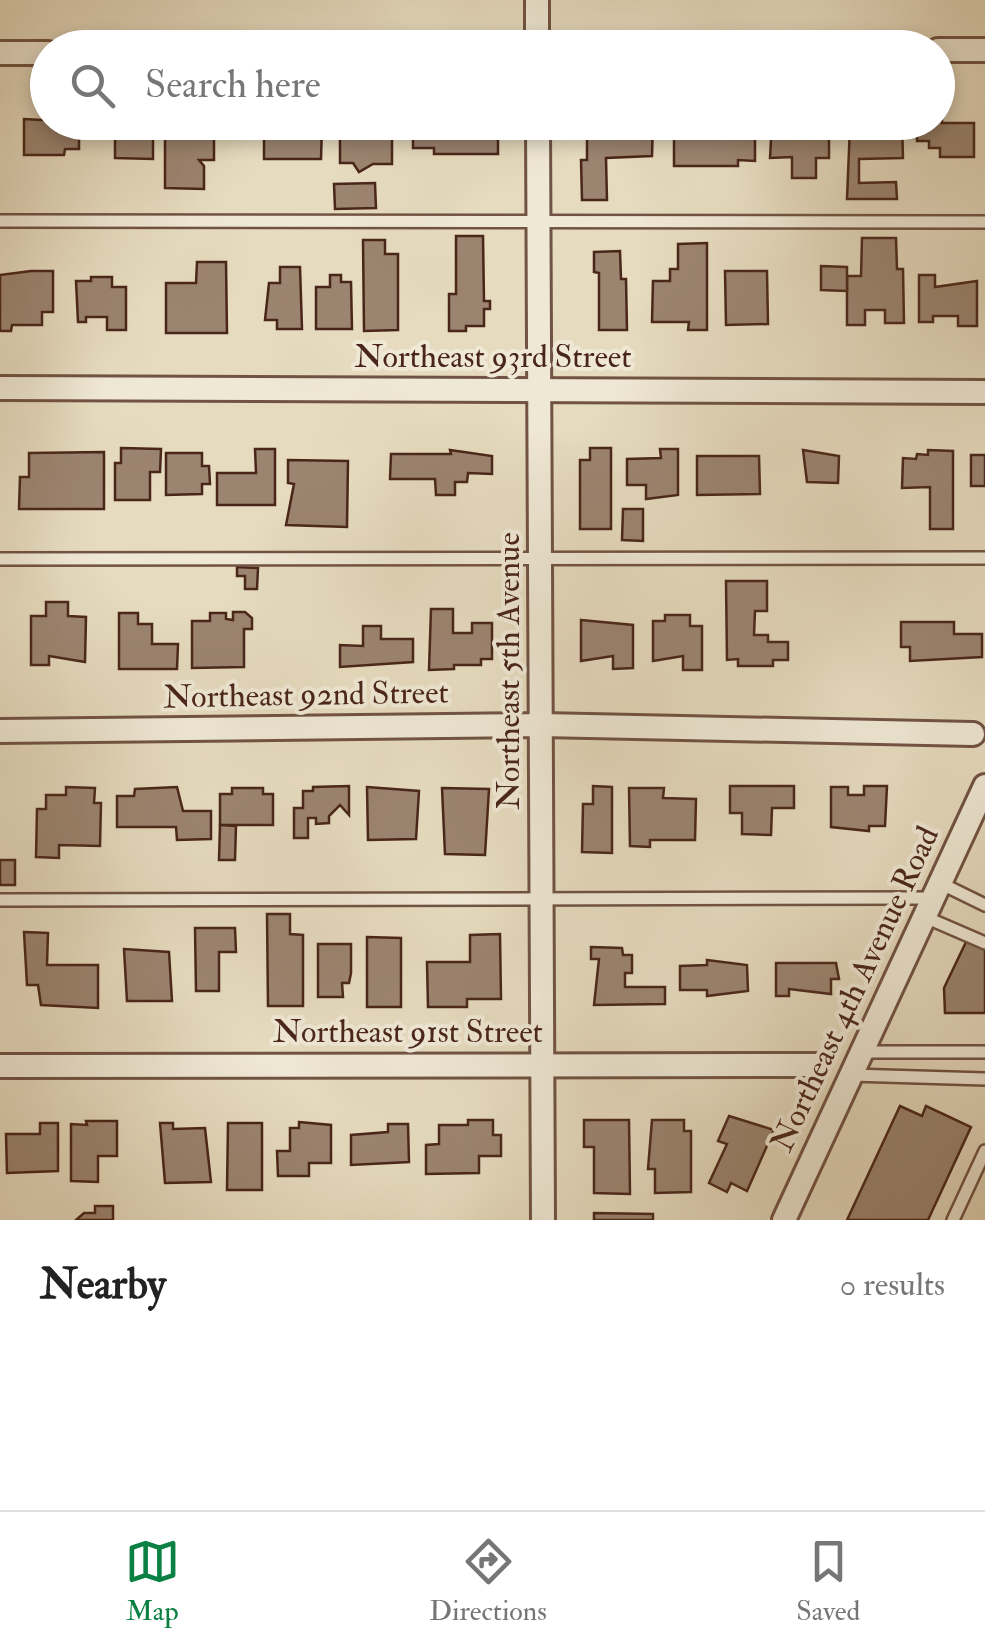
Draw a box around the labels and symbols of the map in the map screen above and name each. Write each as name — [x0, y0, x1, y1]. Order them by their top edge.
street label: Northeast 93rd Street — [354, 337, 632, 377]
street label: Northeast 5th Avenue — [489, 532, 529, 810]
street label: Northeast 92nd Street — [163, 673, 449, 717]
street label: Northeast 4th Avenue Road — [762, 820, 948, 1158]
street label: Northeast 91st Street — [273, 1012, 543, 1052]

